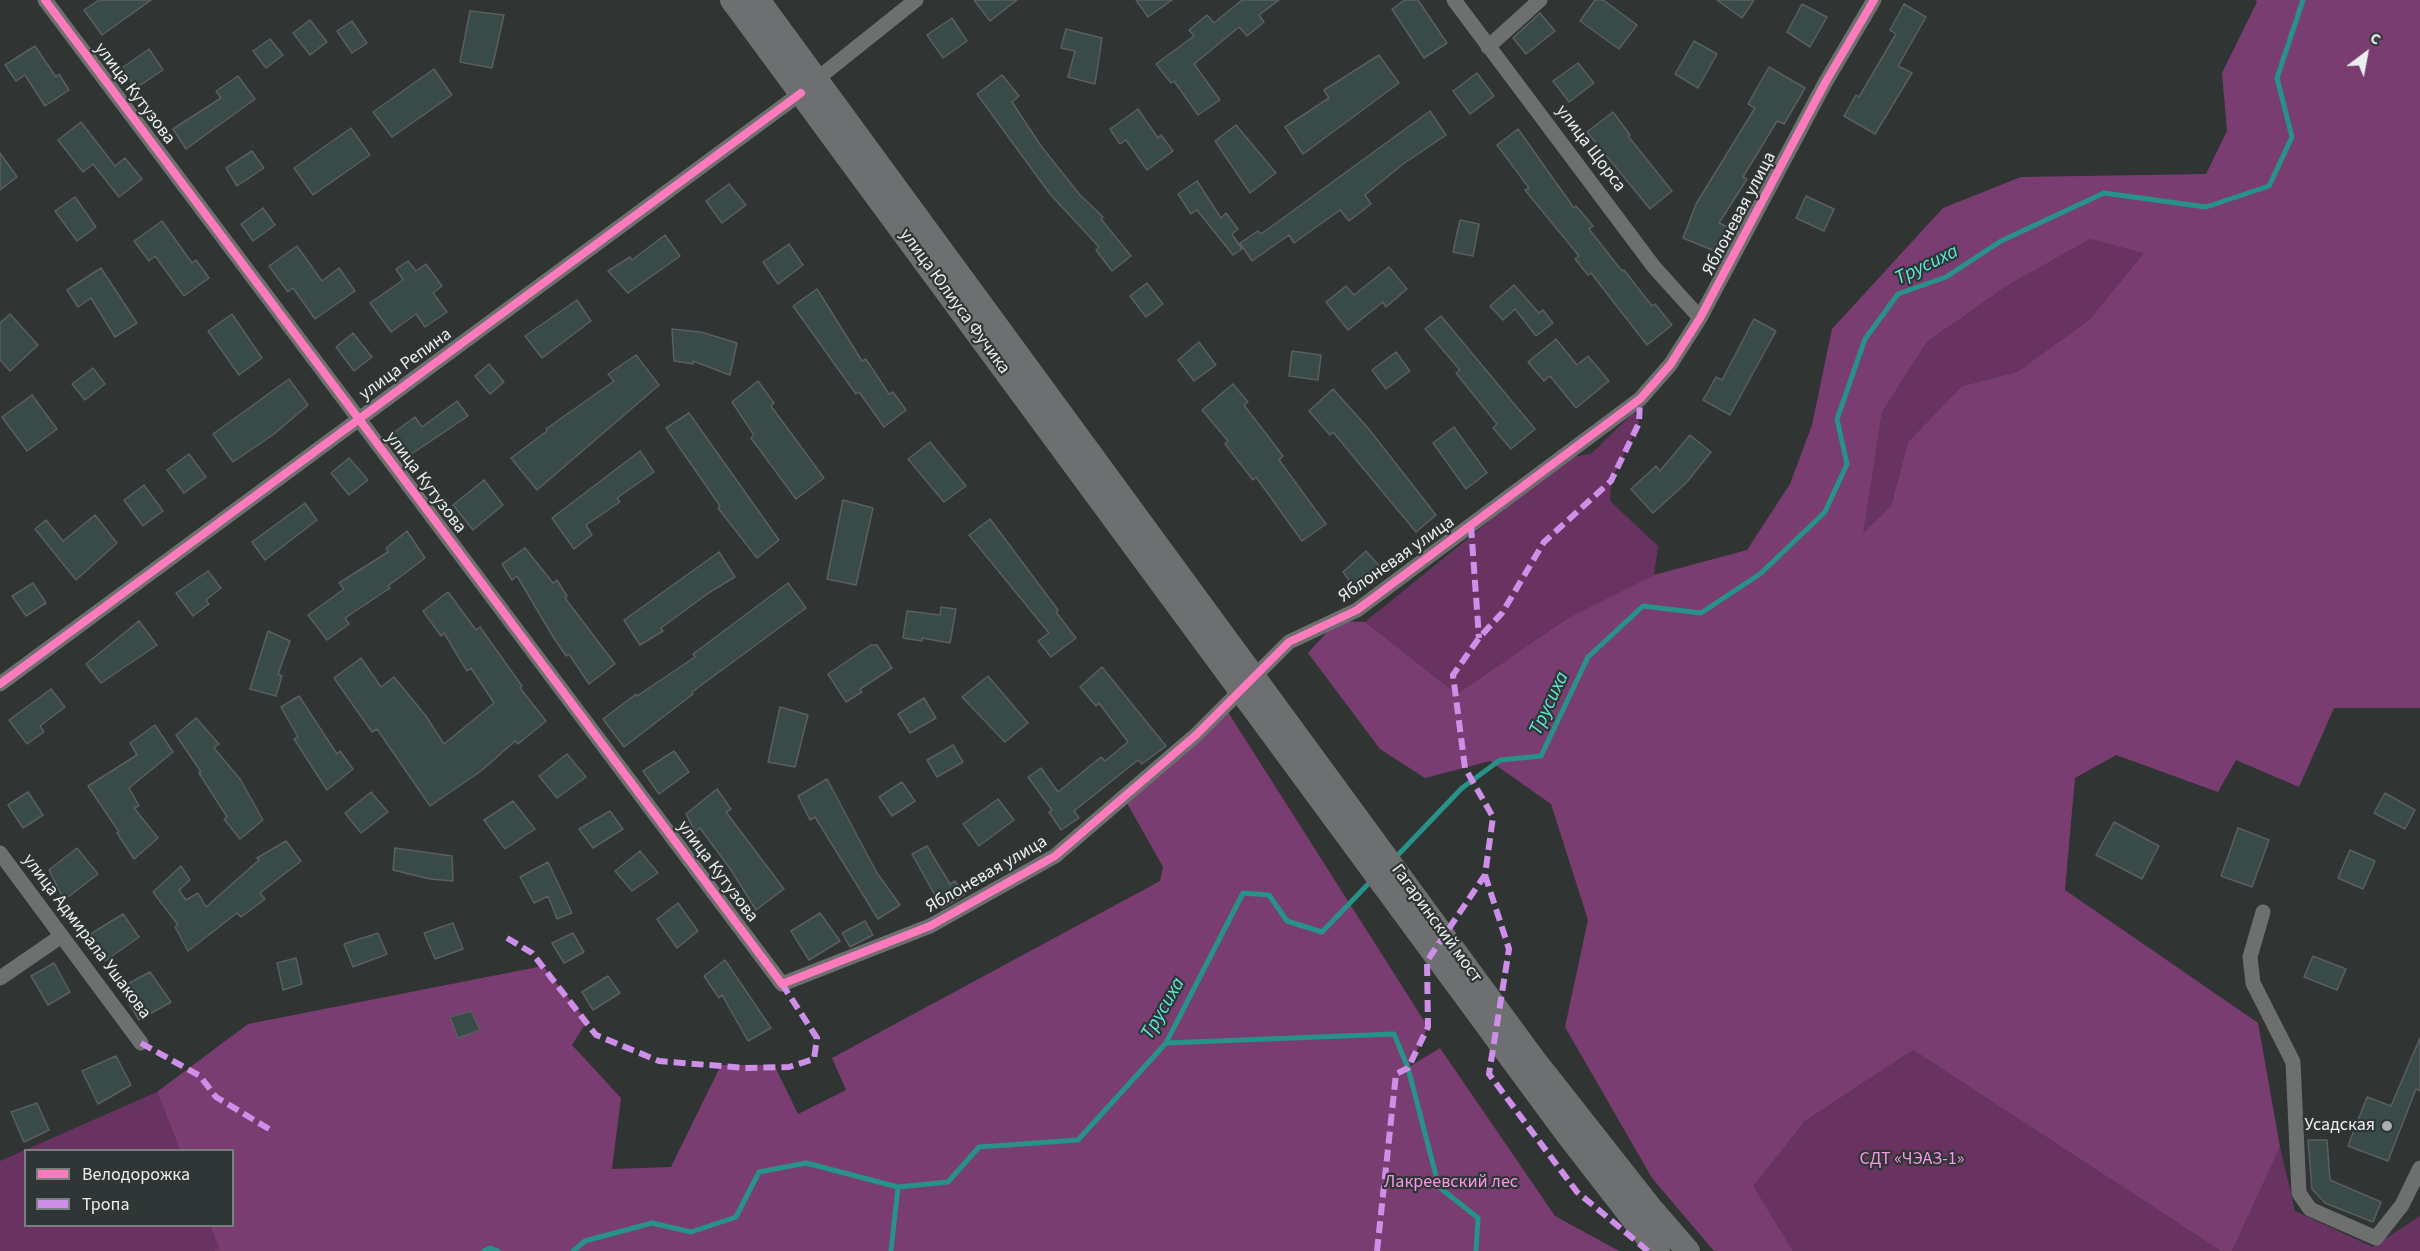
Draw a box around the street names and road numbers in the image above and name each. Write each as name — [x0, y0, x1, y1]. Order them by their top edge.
street label: улица Кутузова — [89, 39, 179, 149]
street label: улица Щорса — [1550, 101, 1630, 197]
street label: Яблоневая улица — [1698, 149, 1782, 279]
street label: улица Юлиуса Фучика — [894, 225, 1014, 379]
street label: улица Репина — [356, 324, 456, 406]
street label: улица Кутузова — [380, 428, 470, 538]
street label: Яблоневая улица — [1335, 512, 1459, 608]
street label: улица Кутузова — [672, 817, 762, 927]
street label: Яблоневая улица — [922, 831, 1052, 919]
street label: улица Адмирала Ушакова — [17, 850, 155, 1024]
street label: Гагаринский мост — [1386, 861, 1486, 987]

